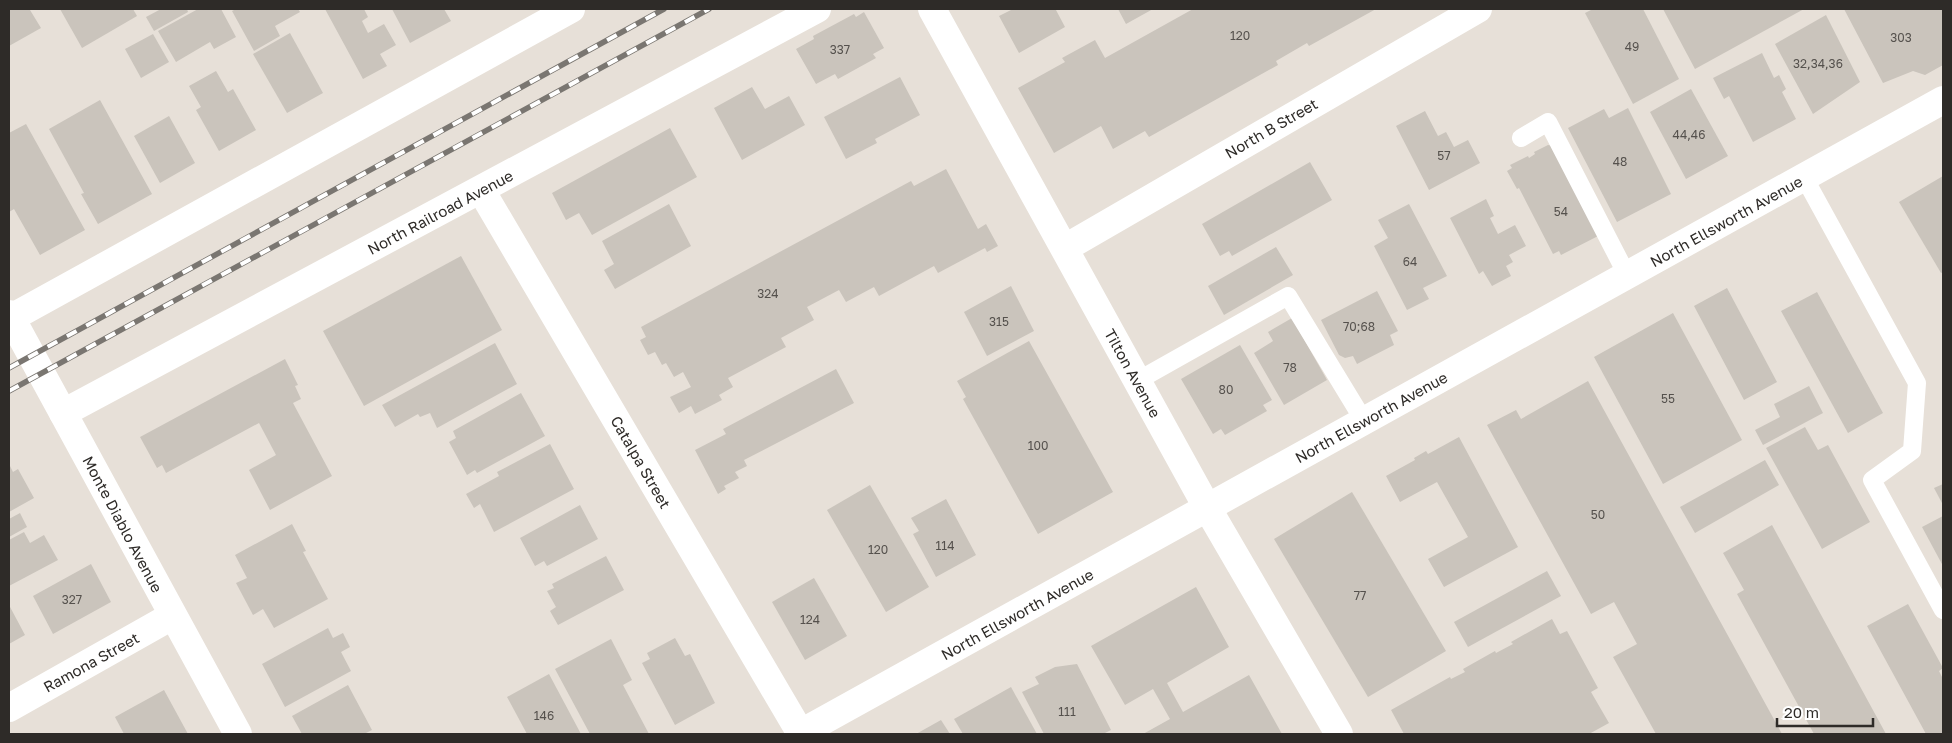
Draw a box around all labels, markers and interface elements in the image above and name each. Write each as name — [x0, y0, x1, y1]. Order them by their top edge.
house number: 120 — [1230, 28, 1250, 43]
house number: 303 — [1890, 30, 1912, 45]
house number: 49 — [1625, 39, 1639, 54]
house number: 337 — [830, 42, 850, 57]
house number: 32,34,36 — [1793, 56, 1843, 71]
street label: North B Street — [1222, 94, 1320, 162]
house number: 44,46 — [1673, 127, 1705, 142]
house number: 57 — [1437, 148, 1451, 163]
house number: 48 — [1613, 154, 1627, 169]
street label: North Railroad Avenue — [364, 166, 516, 258]
street label: North Ellsworth Avenue — [1647, 171, 1806, 270]
house number: 54 — [1554, 204, 1568, 219]
house number: 64 — [1403, 254, 1417, 269]
house number: 324 — [757, 286, 779, 301]
house number: 315 — [989, 314, 1009, 329]
house number: 70;68 — [1343, 319, 1375, 334]
street label: Tilton Avenue — [1101, 325, 1165, 421]
house number: 78 — [1283, 360, 1297, 375]
street label: North Ellsworth Avenue — [1292, 367, 1451, 466]
house number: 80 — [1219, 382, 1233, 397]
house number: 55 — [1661, 391, 1675, 406]
street label: Catalpa Street — [607, 413, 675, 511]
house number: 100 — [1028, 438, 1048, 453]
street label: Monte Diablo Avenue — [79, 453, 167, 596]
house number: 50 — [1591, 507, 1605, 522]
house number: 114 — [936, 538, 954, 553]
house number: 120 — [868, 542, 888, 557]
street label: North Ellsworth Avenue — [938, 564, 1097, 663]
house number: 77 — [1354, 588, 1366, 603]
house number: 327 — [62, 592, 82, 607]
house number: 124 — [800, 612, 820, 627]
street label: Ramona Street — [40, 628, 142, 696]
scale bar — [1777, 696, 1873, 728]
text: 20 m — [1784, 703, 1819, 721]
house number: 111 — [1058, 704, 1076, 719]
house number: 146 — [534, 708, 554, 723]

